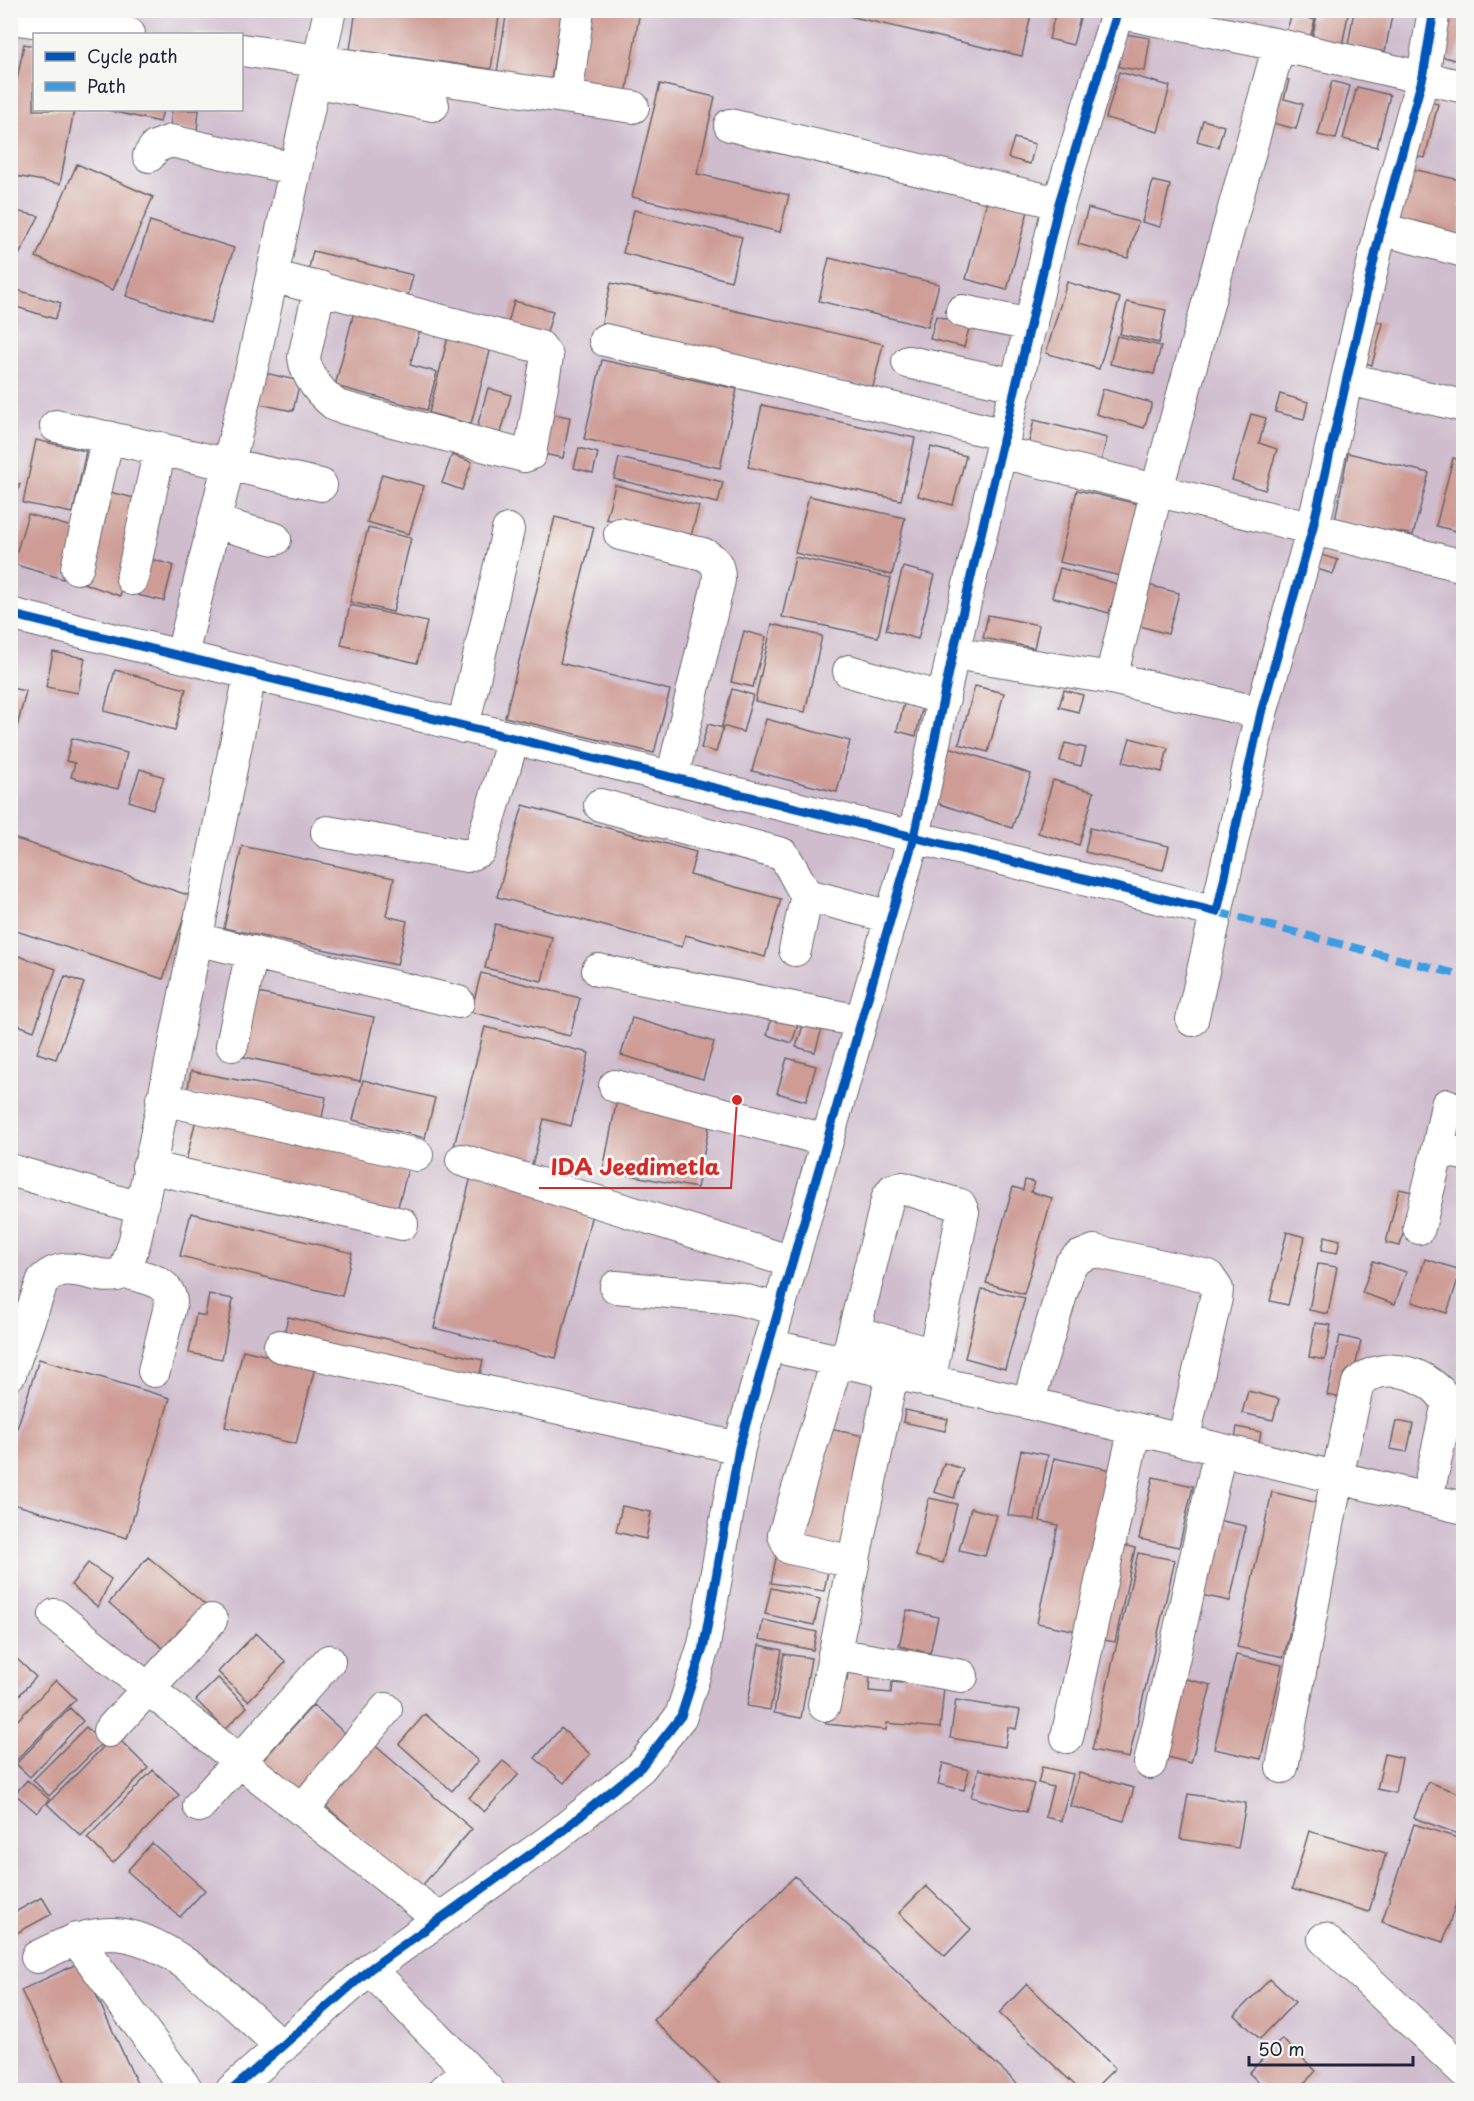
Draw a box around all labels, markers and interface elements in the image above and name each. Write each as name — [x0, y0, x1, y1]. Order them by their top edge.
legend — [33, 33, 243, 111]
text: Cycle path — [87, 42, 178, 69]
text: Path — [87, 72, 126, 99]
callout: IDA Jeedimetla — [539, 1148, 731, 1188]
text: IDA Jeedimetla — [550, 1149, 720, 1182]
scale bar — [1249, 2029, 1412, 2067]
text: 50 m — [1258, 2035, 1305, 2062]

